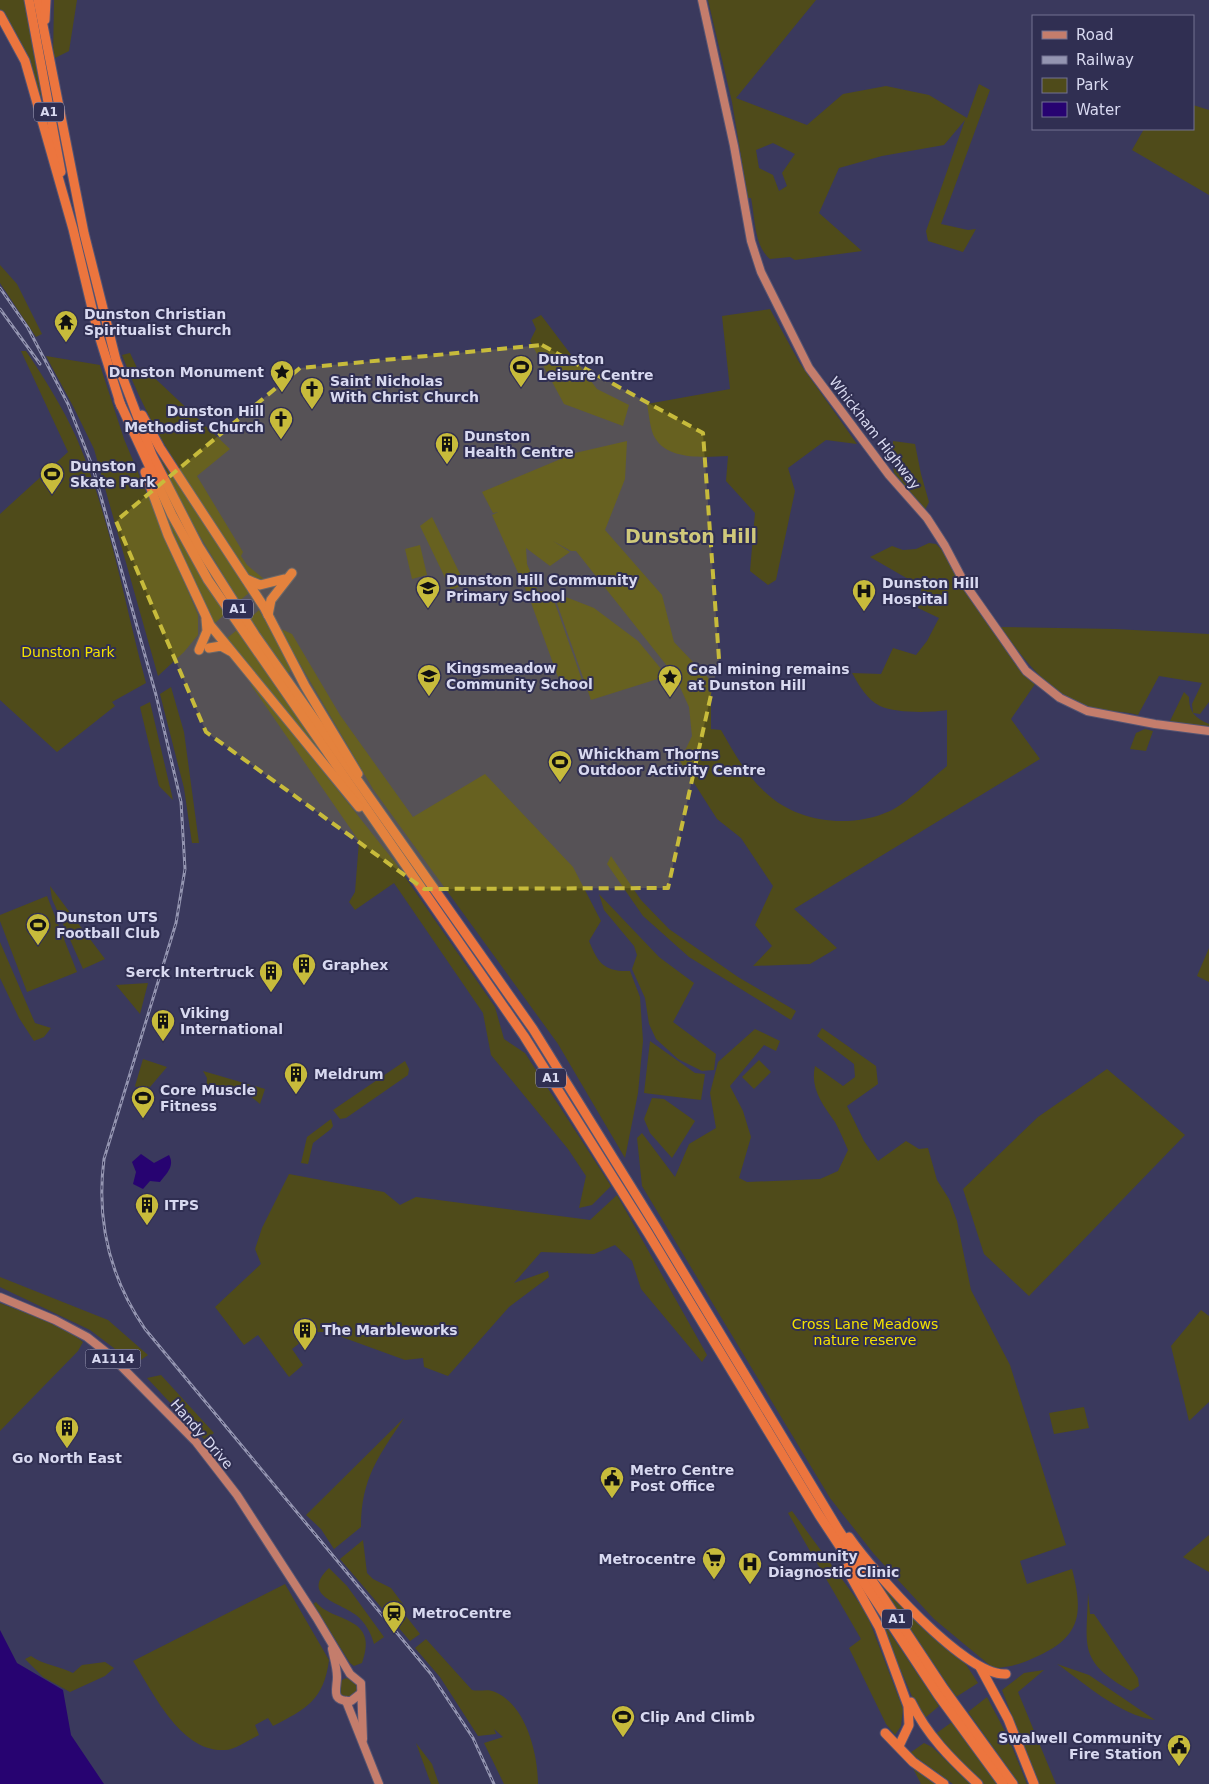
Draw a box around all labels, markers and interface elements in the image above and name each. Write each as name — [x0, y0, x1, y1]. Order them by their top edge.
legend — [1032, 15, 1194, 130]
text: Road — [1076, 26, 1114, 44]
text: Railway — [1076, 51, 1134, 69]
text: Park — [1076, 76, 1109, 94]
text: Water — [1076, 101, 1121, 119]
road number: A1 — [34, 102, 64, 121]
place label: Dunston Christian Spiritualist Church — [84, 306, 232, 338]
temple icon: Dunston Christian Spiritualist Church — [53, 309, 79, 343]
place label: Dunston Leisure Centre — [538, 351, 654, 383]
sports icon: Dunston Leisure Centre — [508, 354, 534, 388]
place icon: Dunston Monument — [269, 359, 295, 393]
place label: Dunston Monument — [109, 364, 264, 380]
place label: Saint Nicholas With Christ Church — [330, 373, 479, 405]
street label: Whickham Highway — [826, 374, 924, 492]
church icon: Saint Nicholas With Christ Church — [299, 376, 325, 410]
place label: Dunston Hill Methodist Church — [124, 403, 264, 435]
church icon: Dunston Hill Methodist Church — [268, 406, 294, 440]
place label: Dunston Health Centre — [464, 428, 574, 460]
building icon: Dunston Health Centre — [434, 431, 460, 465]
place label: Dunston Skate Park — [70, 458, 156, 490]
sports icon: Dunston Skate Park — [39, 461, 65, 495]
district label: Dunston Hill — [625, 525, 757, 547]
place label: Dunston Hill Community Primary School — [446, 572, 638, 604]
school or university icon: Dunston Hill Community Primary School — [415, 575, 441, 609]
place label: Dunston Hill Hospital — [882, 575, 979, 607]
hospital icon: Dunston Hill Hospital — [851, 578, 877, 612]
road number: A1 — [223, 600, 253, 618]
park label: Dunston Park — [21, 644, 116, 660]
place label: Kingsmeadow Community School — [446, 660, 593, 692]
place label: Coal mining remains at Dunston Hill — [688, 661, 850, 693]
school or university icon: Kingsmeadow Community School — [416, 663, 442, 697]
place icon: Coal mining remains at Dunston Hill — [657, 664, 683, 698]
place label: Whickham Thorns Outdoor Activity Centre — [578, 746, 766, 778]
sports icon: Whickham Thorns Outdoor Activity Centre — [547, 749, 573, 783]
place label: Dunston UTS Football Club — [56, 909, 160, 941]
sports icon: Dunston UTS Football Club — [25, 912, 51, 946]
building icon: Graphex — [291, 952, 317, 986]
place label: Graphex — [322, 957, 388, 973]
building icon: Serck Intertruck — [258, 959, 284, 993]
place label: Serck Intertruck — [126, 964, 255, 980]
place label: Viking International — [180, 1005, 283, 1037]
building icon: Viking International — [150, 1008, 176, 1042]
building icon: Meldrum — [283, 1061, 309, 1095]
place label: Meldrum — [314, 1066, 384, 1082]
road number: A1 — [536, 1068, 566, 1088]
place label: Core Muscle Fitness — [160, 1082, 256, 1114]
sports icon: Core Muscle Fitness — [130, 1085, 156, 1119]
building icon: ITPS — [134, 1192, 160, 1226]
place label: ITPS — [164, 1197, 199, 1213]
park label: Cross Lane Meadows nature reserve — [792, 1316, 938, 1348]
building icon: The Marbleworks — [292, 1317, 318, 1351]
place label: The Marbleworks — [322, 1322, 458, 1338]
road number: A1114 — [86, 1350, 140, 1368]
street label: Handy Drive — [167, 1396, 237, 1472]
building icon: Go North East — [54, 1415, 80, 1449]
place label: Go North East — [12, 1450, 122, 1466]
place label: Metro Centre Post Office — [630, 1462, 734, 1494]
public building icon: Metro Centre Post Office — [599, 1465, 625, 1499]
supermarket icon: Metrocentre — [701, 1546, 727, 1580]
place label: Community Diagnostic Clinic — [768, 1548, 899, 1580]
place label: Metrocentre — [599, 1551, 696, 1567]
hospital icon: Community Diagnostic Clinic — [737, 1551, 763, 1585]
station icon: MetroCentre — [381, 1600, 407, 1634]
place label: MetroCentre — [412, 1605, 511, 1621]
road number: A1 — [882, 1610, 912, 1628]
sports icon: Clip And Climb — [610, 1704, 636, 1738]
place label: Clip And Climb — [640, 1709, 755, 1725]
place label: Swalwell Community Fire Station — [998, 1730, 1162, 1762]
public building icon: Swalwell Community Fire Station — [1166, 1733, 1192, 1767]

